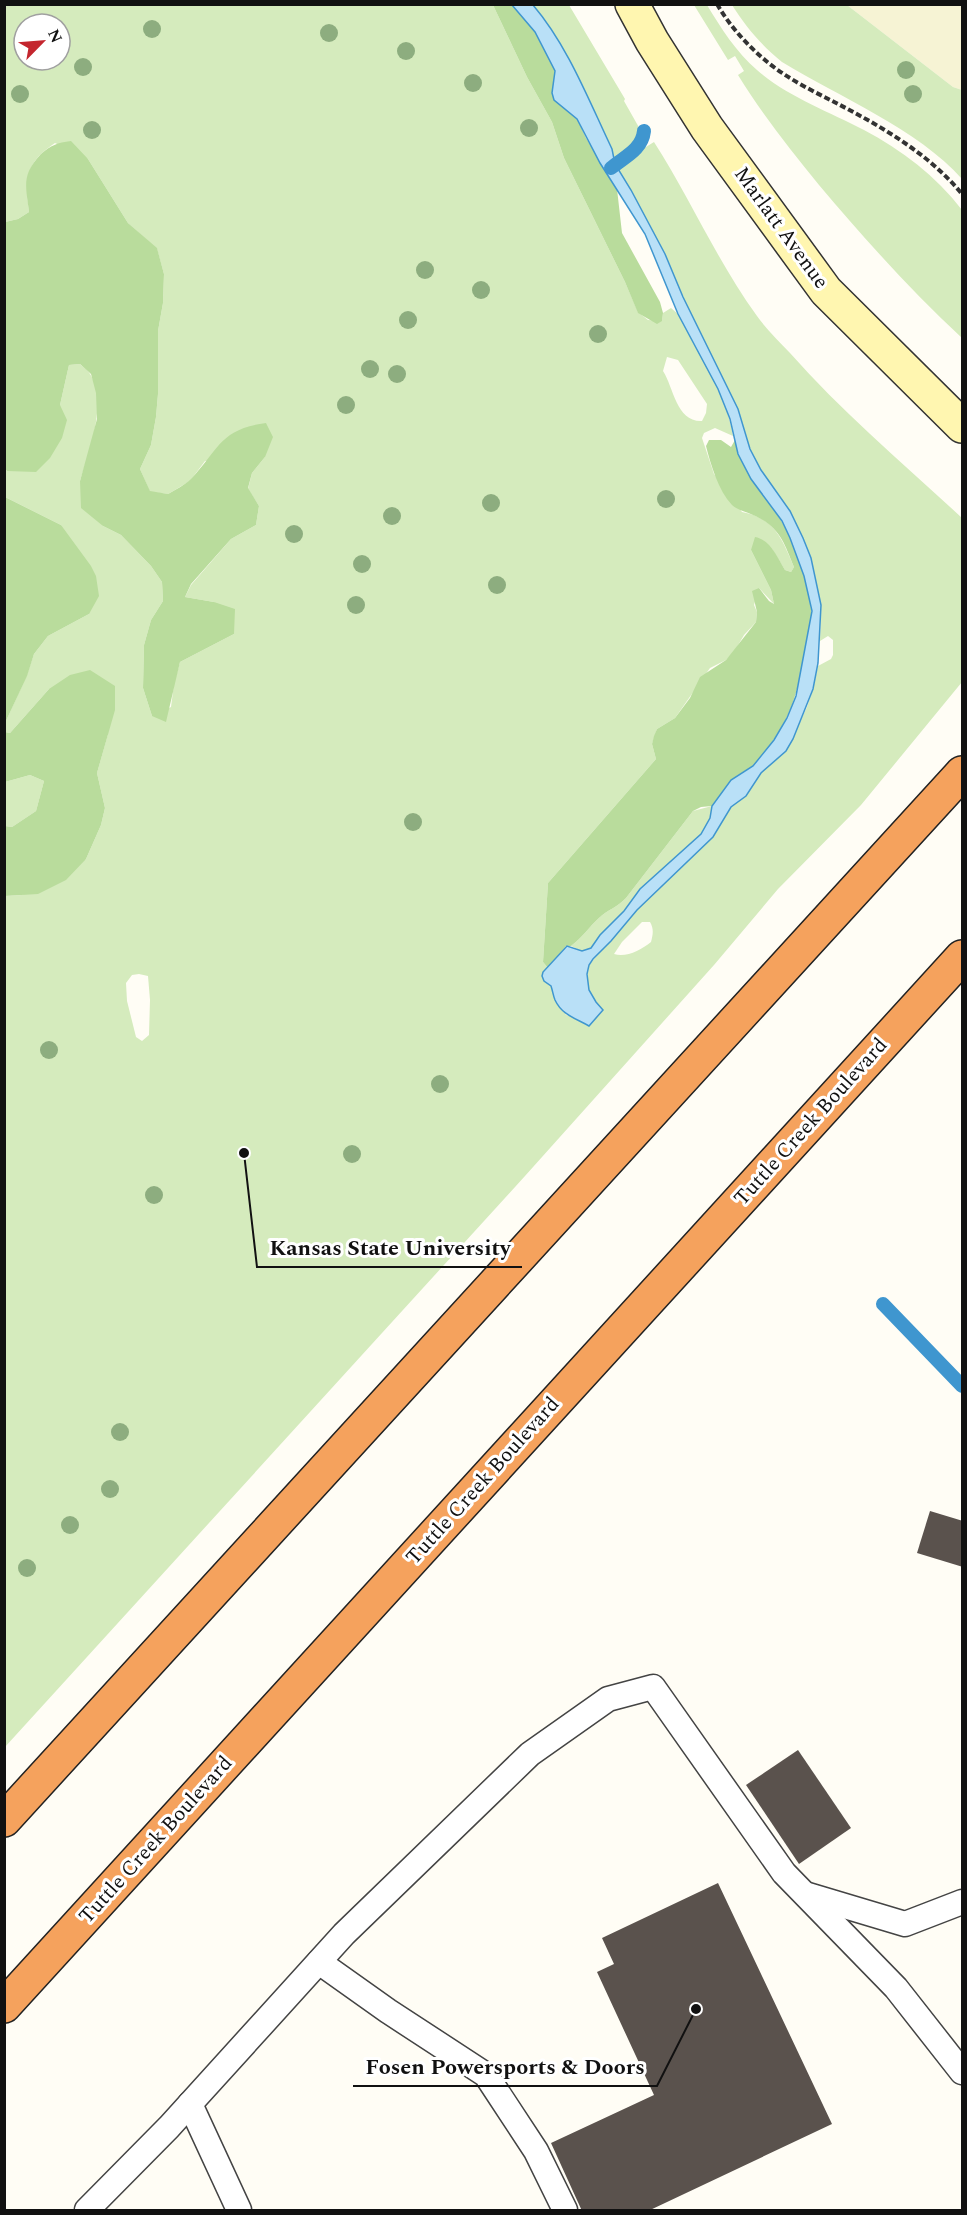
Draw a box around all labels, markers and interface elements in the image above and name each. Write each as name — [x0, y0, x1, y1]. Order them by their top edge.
north arrow — [12, 12, 72, 72]
text: N — [41, 25, 68, 47]
street label: Marlatt Avenue — [726, 160, 836, 296]
street label: Tuttle Creek Boulevard — [727, 1031, 895, 1213]
callout: Kansas State University — [257, 1227, 522, 1267]
text: Kansas State University — [270, 1232, 512, 1265]
street label: Tuttle Creek Boulevard — [399, 1390, 567, 1572]
street label: Tuttle Creek Boulevard — [72, 1749, 240, 1931]
callout: Fosen Powersports & Doors — [353, 2046, 657, 2086]
text: Fosen Powersports & Doors — [365, 2051, 645, 2084]

